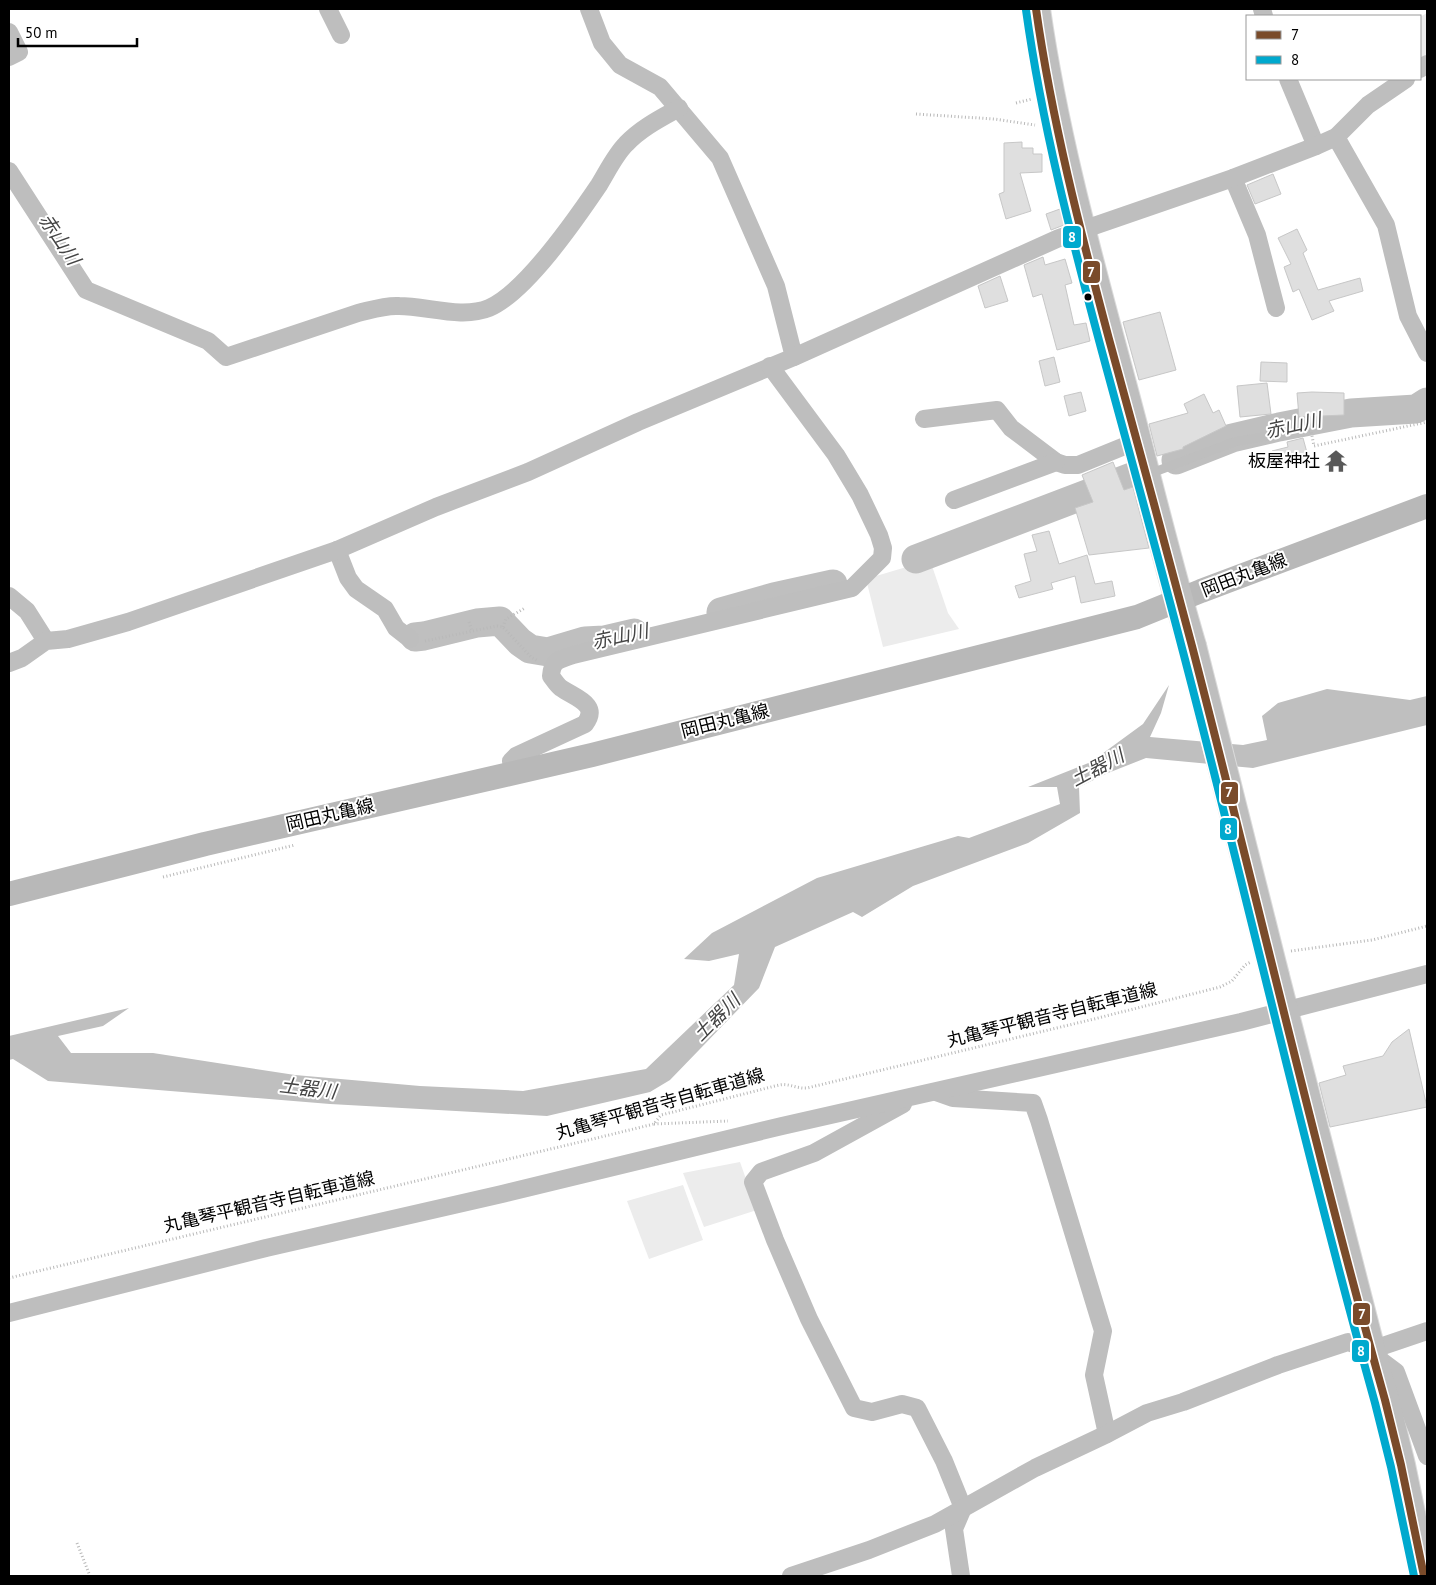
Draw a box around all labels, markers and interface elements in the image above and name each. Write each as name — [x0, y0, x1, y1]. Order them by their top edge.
scale bar — [18, 15, 136, 47]
legend — [1246, 15, 1421, 80]
text: 50 m — [25, 23, 58, 42]
text: 7 — [1291, 25, 1299, 44]
text: 8 — [1291, 50, 1299, 69]
water label: 赤山川 — [34, 209, 87, 271]
line badge: 8 — [1062, 225, 1082, 249]
text: 8 — [1068, 228, 1076, 246]
line badge: 7 — [1082, 260, 1101, 284]
text: 7 — [1087, 263, 1095, 281]
unlabelled marker — [1083, 292, 1093, 302]
water label: 赤山川 — [1263, 407, 1325, 443]
temple icon: 板屋神社 — [1323, 448, 1349, 474]
place label: 板屋神社 — [1248, 449, 1320, 472]
street label: 岡田丸亀線 — [1198, 548, 1290, 601]
water label: 赤山川 — [590, 618, 652, 654]
street label: 岡田丸亀線 — [678, 698, 771, 743]
water label: 土器川 — [1066, 742, 1130, 791]
line badge: 7 — [1220, 781, 1239, 805]
text: 7 — [1225, 783, 1233, 801]
street label: 岡田丸亀線 — [283, 793, 376, 836]
line badge: 8 — [1219, 817, 1238, 841]
text: 8 — [1224, 820, 1232, 838]
street label: 丸亀琴平観音寺自転車道線 — [944, 977, 1159, 1052]
water label: 土器川 — [687, 987, 746, 1046]
street label: 丸亀琴平観音寺自転車道線 — [553, 1063, 767, 1144]
water label: 土器川 — [278, 1073, 340, 1104]
street label: 丸亀琴平観音寺自転車道線 — [161, 1166, 377, 1237]
line badge: 7 — [1352, 1302, 1371, 1326]
text: 7 — [1358, 1305, 1366, 1323]
line badge: 8 — [1351, 1339, 1370, 1363]
text: 8 — [1357, 1342, 1365, 1360]

